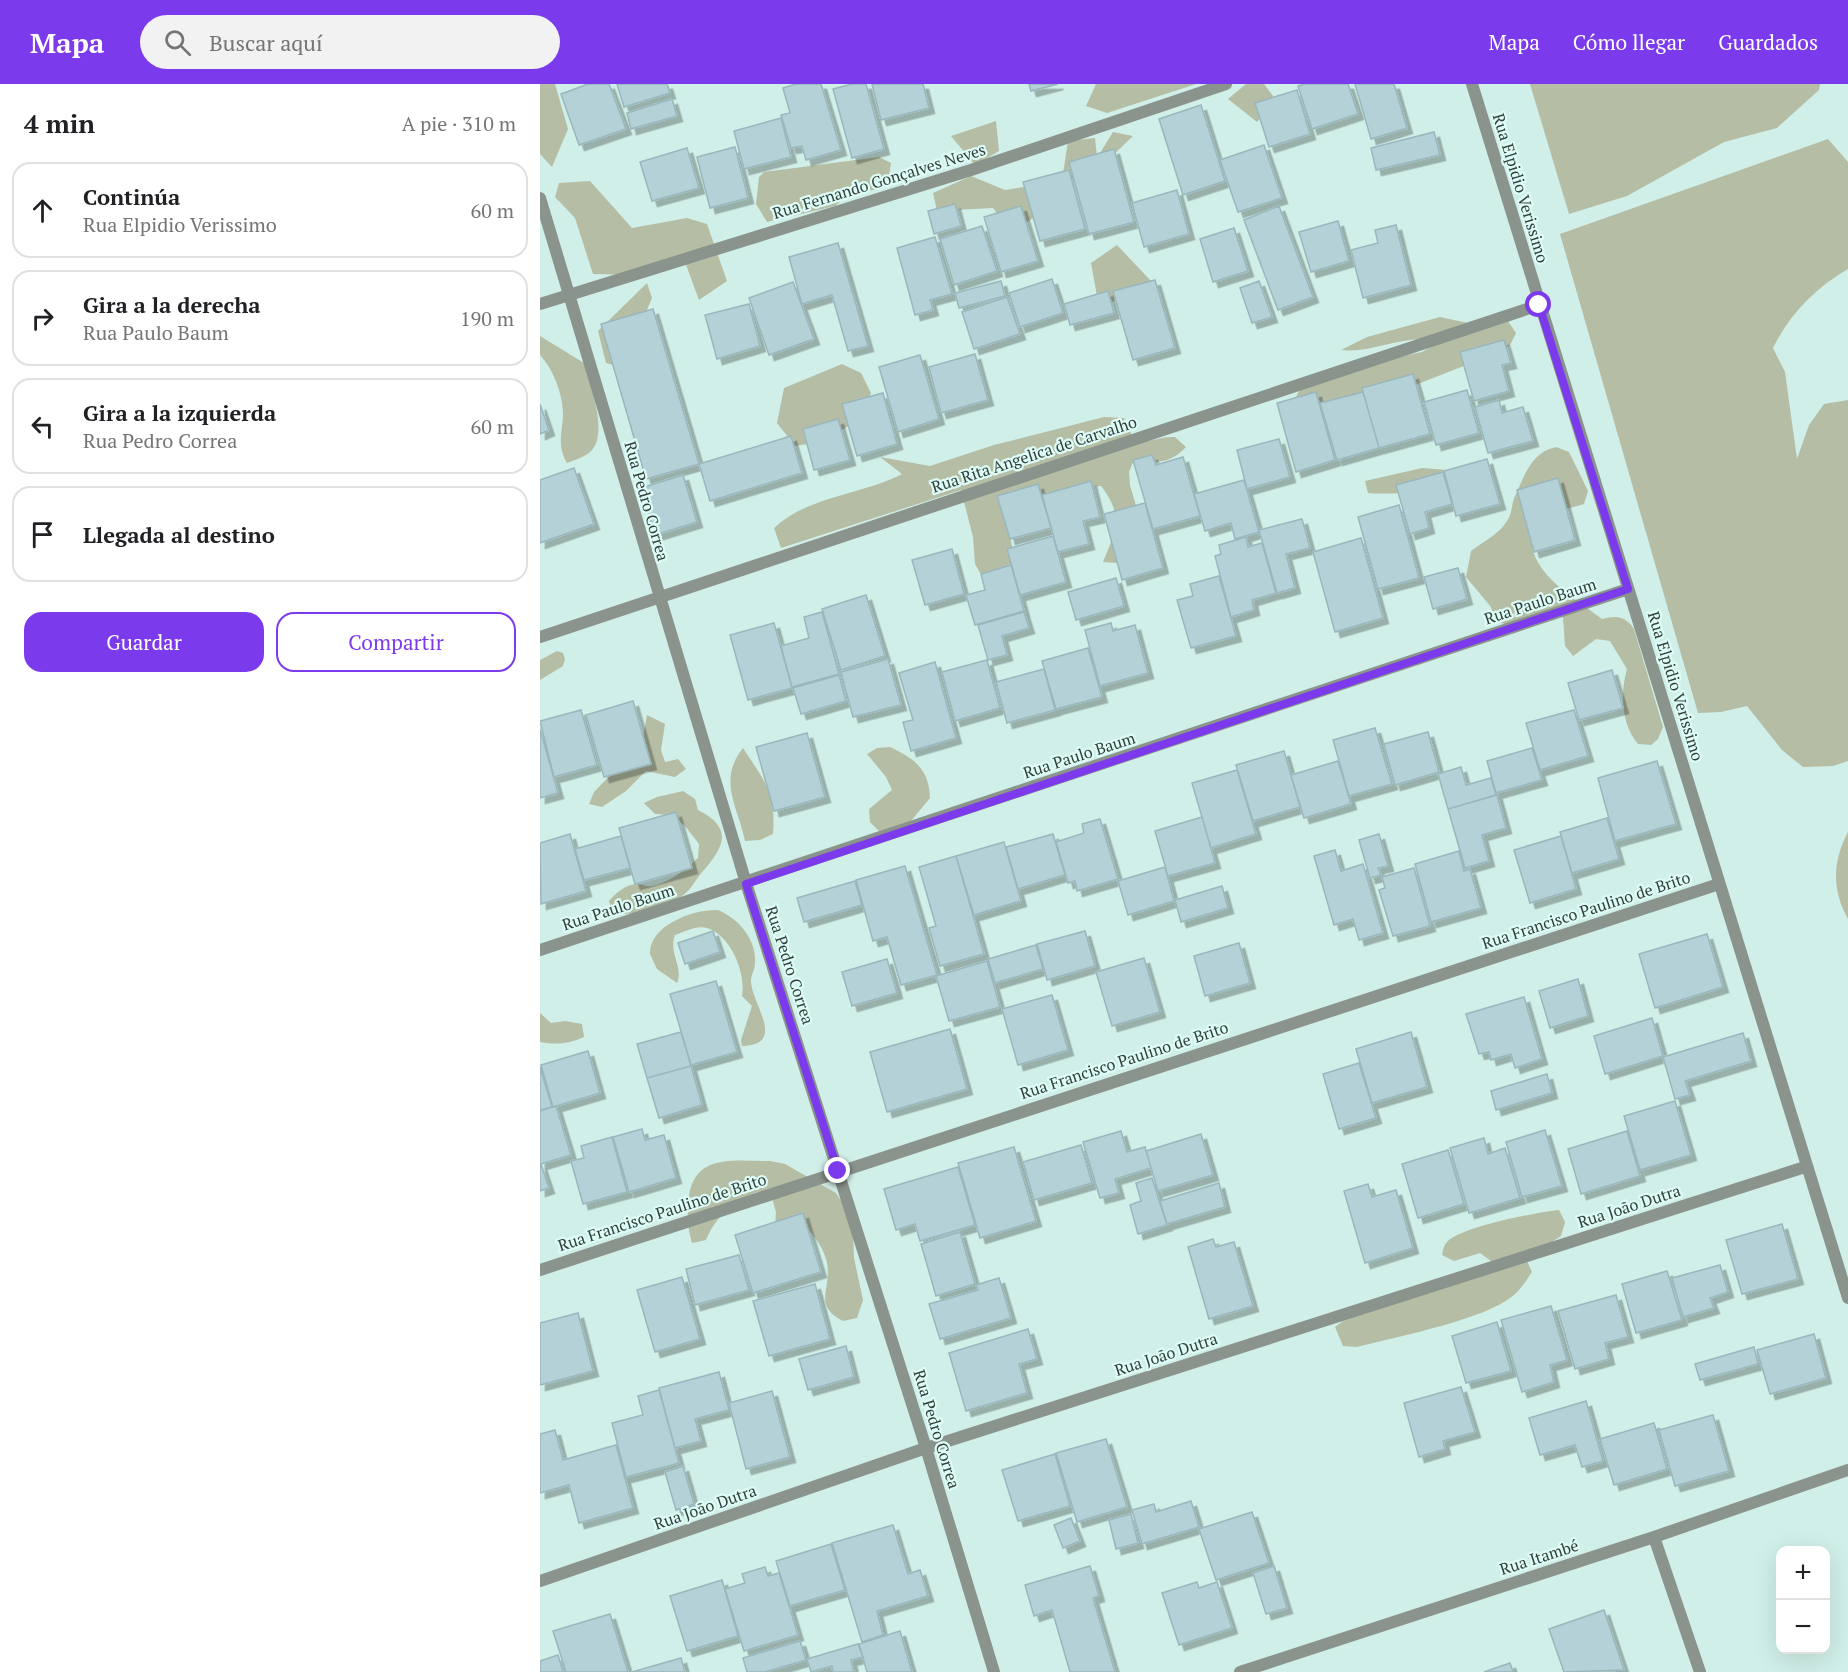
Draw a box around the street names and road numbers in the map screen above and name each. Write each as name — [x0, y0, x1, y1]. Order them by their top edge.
street label: Rua Elpidio Verissimo — [1488, 111, 1554, 266]
street label: Rua Fernando Gonçalves Neves — [770, 138, 988, 224]
street label: Rua Rita Angelica de Carvalho — [928, 410, 1140, 498]
street label: Rua Pedro Correa — [619, 439, 675, 563]
street label: Rua Paulo Baum — [1481, 572, 1599, 629]
street label: Rua Elpidio Verissimo — [1643, 609, 1709, 764]
street label: Rua Paulo Baum — [1020, 726, 1138, 783]
street label: Rua Francisco Paulino de Brito — [1479, 866, 1693, 954]
street label: Rua Paulo Baum — [559, 878, 677, 935]
street label: Rua Pedro Correa — [760, 903, 820, 1027]
street label: Rua Francisco Paulino de Brito — [1017, 1016, 1231, 1104]
street label: Rua Francisco Paulino de Brito — [555, 1168, 769, 1256]
street label: Rua João Dutra — [1575, 1179, 1683, 1233]
street label: Rua João Dutra — [1112, 1327, 1220, 1381]
street label: Rua Pedro Correa — [908, 1367, 966, 1491]
street label: Rua João Dutra — [651, 1479, 759, 1535]
street label: Rua Itambé — [1497, 1534, 1581, 1580]

